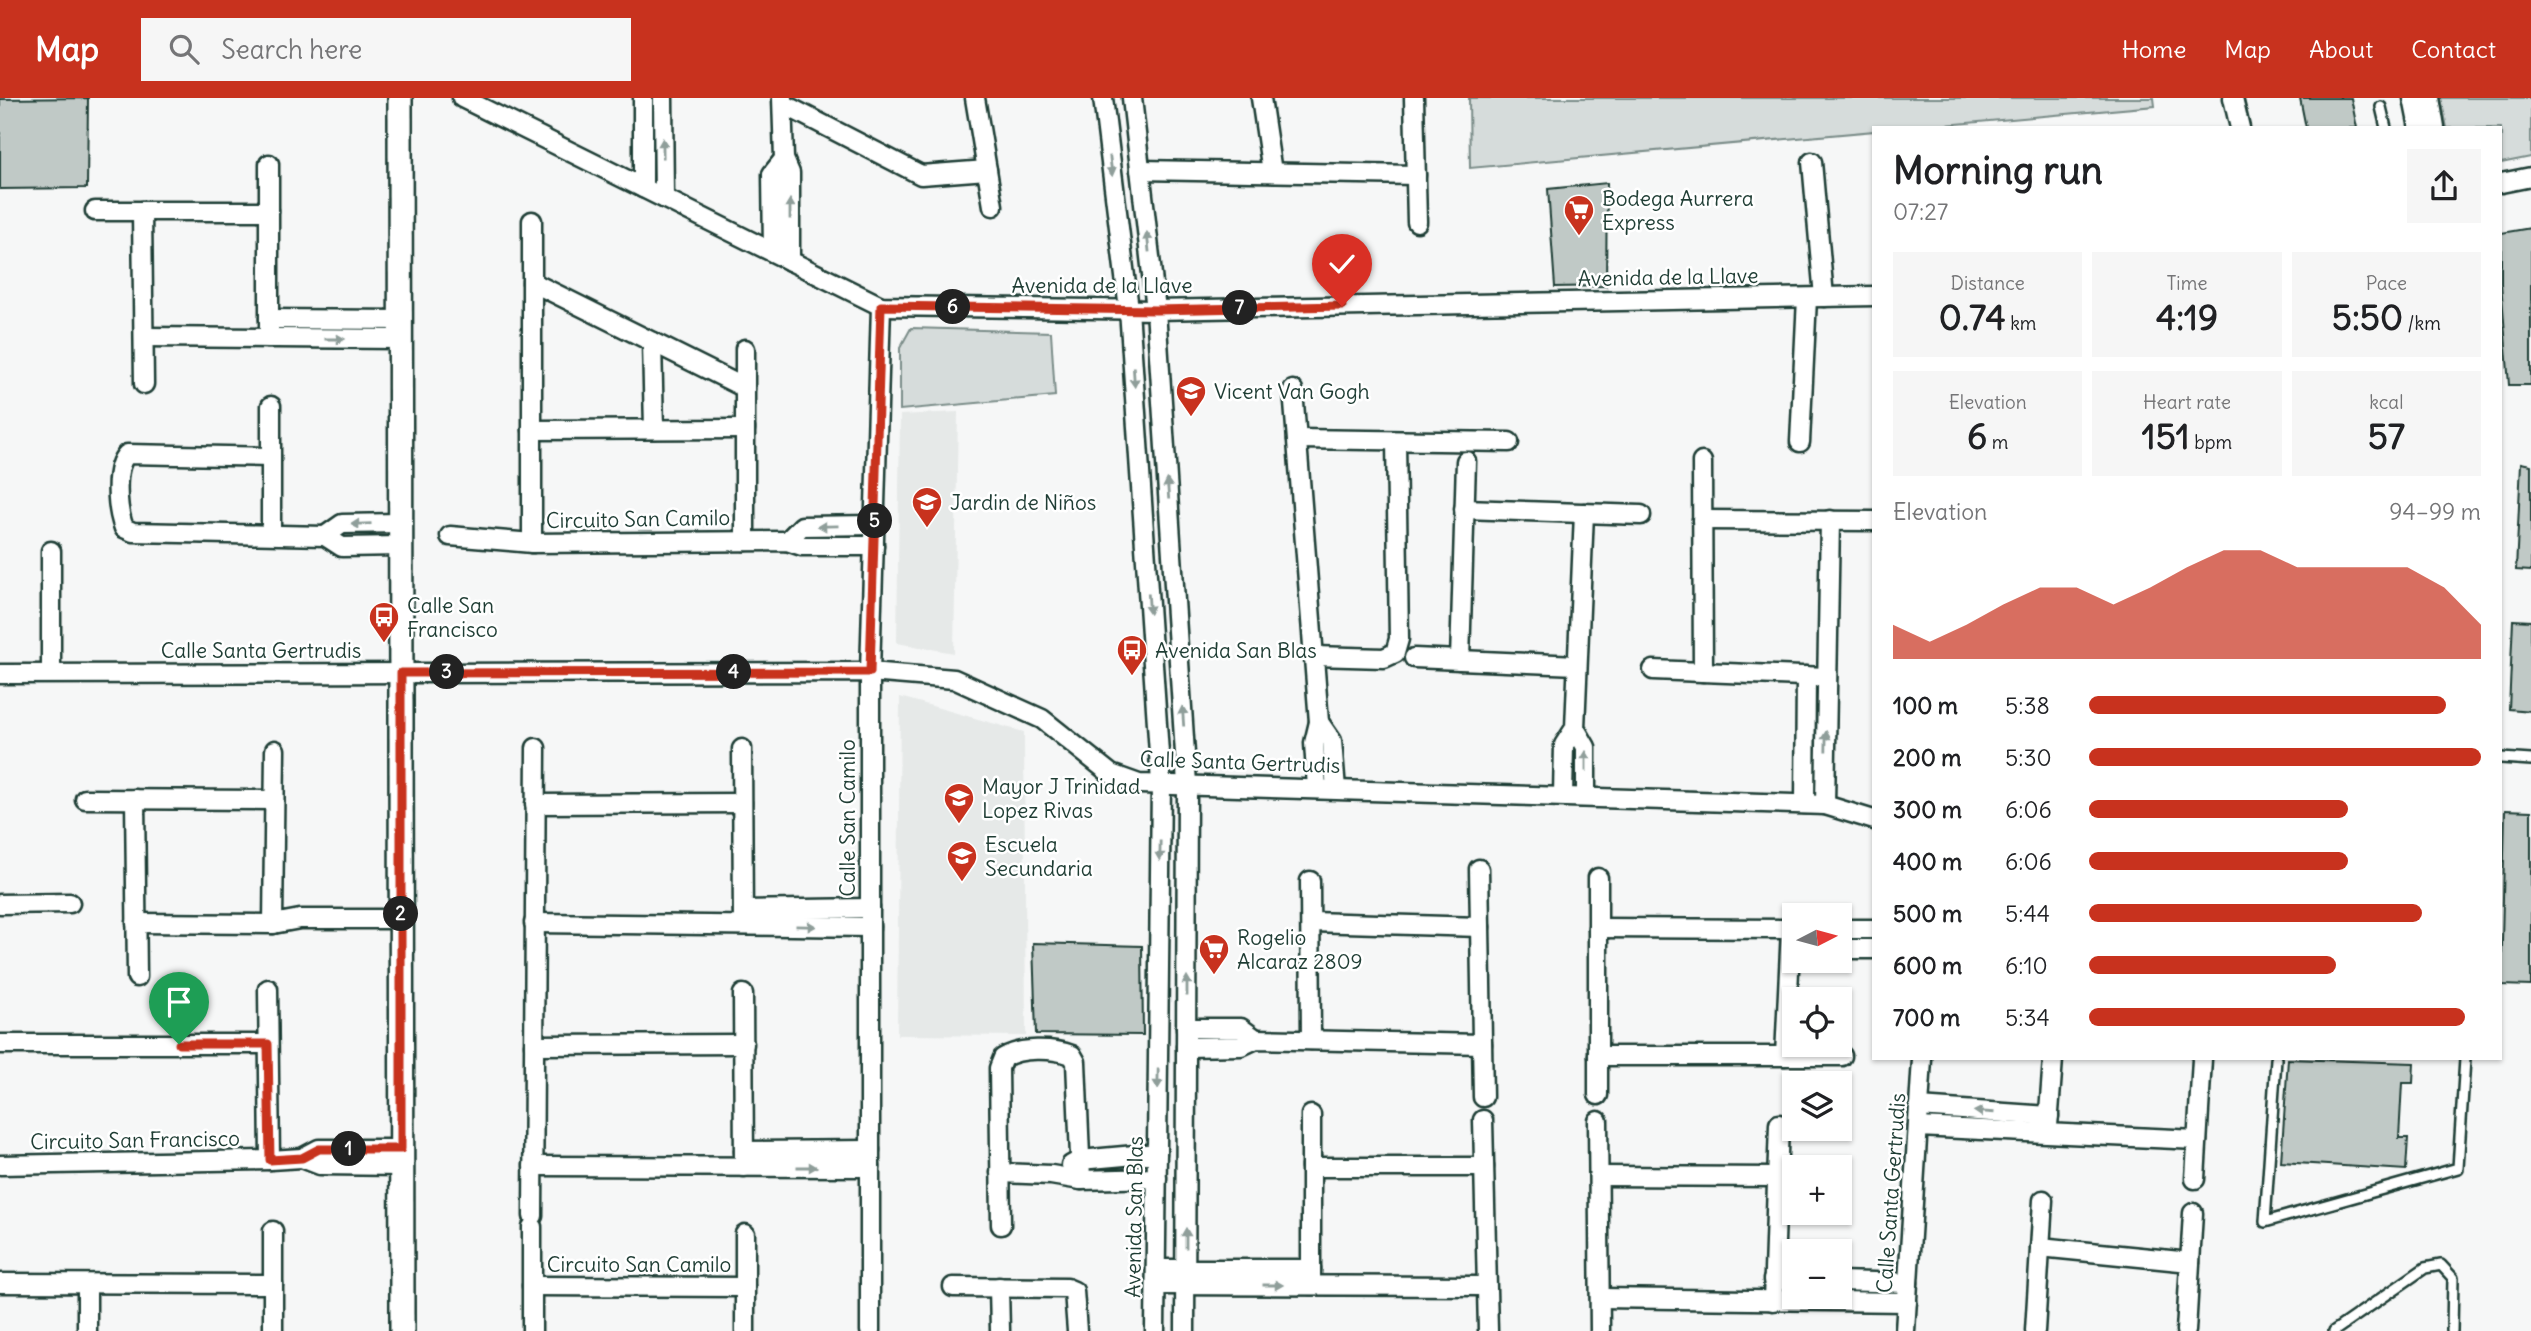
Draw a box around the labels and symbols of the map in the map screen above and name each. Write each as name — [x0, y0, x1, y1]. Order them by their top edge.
one-way arrow — [657, 137, 669, 159]
one-way arrow — [1106, 155, 1117, 177]
place label: Bodega Aurrera Express — [1602, 185, 1754, 236]
supermarket icon: Bodega Aurrera Express — [1562, 193, 1596, 237]
one-way arrow — [784, 198, 796, 220]
one-way arrow — [1143, 231, 1154, 253]
pin — [1312, 234, 1372, 306]
street label: Avenida de la Llave — [1577, 262, 1759, 292]
street label: Avenida de la Llave — [1012, 272, 1192, 299]
pin: 6 — [936, 290, 970, 325]
pin: 7 — [1222, 290, 1258, 326]
one-way arrow — [324, 333, 346, 344]
one-way arrow — [1128, 367, 1139, 389]
school or university icon: Vicent Van Gogh — [1174, 374, 1208, 418]
place label: Vicent Van Gogh — [1214, 378, 1370, 405]
one-way arrow — [1162, 477, 1173, 499]
school or university icon: Jardin de Niños — [910, 485, 944, 529]
place label: Jardin de Niños — [950, 489, 1096, 516]
street label: Circuito San Camilo — [546, 504, 730, 534]
pin: 5 — [858, 504, 892, 538]
one-way arrow — [350, 518, 372, 530]
one-way arrow — [817, 520, 839, 531]
place label: Calle San Francisco — [407, 592, 498, 643]
one-way arrow — [1144, 594, 1155, 616]
bus stop icon: Calle San Francisco — [367, 600, 401, 644]
bus stop icon: Avenida San Blas — [1115, 633, 1149, 677]
street label: Calle Santa Gertrudis — [161, 637, 361, 664]
place label: Avenida San Blas — [1155, 637, 1317, 664]
pin: 3 — [430, 654, 464, 690]
pin: 4 — [716, 654, 752, 690]
one-way arrow — [1177, 704, 1188, 726]
one-way arrow — [1820, 730, 1832, 752]
street label: Calle San Camilo — [834, 739, 861, 897]
street label: Calle Santa Gertrudis — [1139, 745, 1341, 779]
one-way arrow — [1580, 750, 1592, 772]
place label: Mayor J Trinidad Lopez Rivas — [982, 773, 1140, 824]
school or university icon: Mayor J Trinidad Lopez Rivas — [942, 781, 976, 825]
place label: Escuela Secundaria — [985, 831, 1093, 882]
school or university icon: Escuela Secundaria — [945, 839, 979, 883]
one-way arrow — [1154, 840, 1166, 862]
pin: 2 — [384, 896, 418, 932]
north arrow — [1782, 903, 1852, 973]
one-way arrow — [796, 920, 818, 931]
place label: Rogelio Alcaraz 2809 — [1237, 924, 1363, 975]
supermarket icon: Rogelio Alcaraz 2809 — [1197, 932, 1231, 976]
pin — [149, 972, 209, 1044]
one-way arrow — [1181, 975, 1192, 997]
one-way arrow — [1152, 1068, 1164, 1090]
street label: Calle Santa Gertrudis — [1871, 1092, 1911, 1294]
one-way arrow — [1973, 1106, 1995, 1117]
street label: Circuito San Francisco — [30, 1125, 240, 1155]
pin: 1 — [332, 1132, 366, 1166]
street label: Avenida San Blas — [1119, 1136, 1149, 1298]
one-way arrow — [796, 1161, 818, 1173]
one-way arrow — [1180, 1227, 1192, 1249]
street label: Circuito San Camilo — [547, 1251, 731, 1278]
one-way arrow — [1262, 1279, 1284, 1291]

